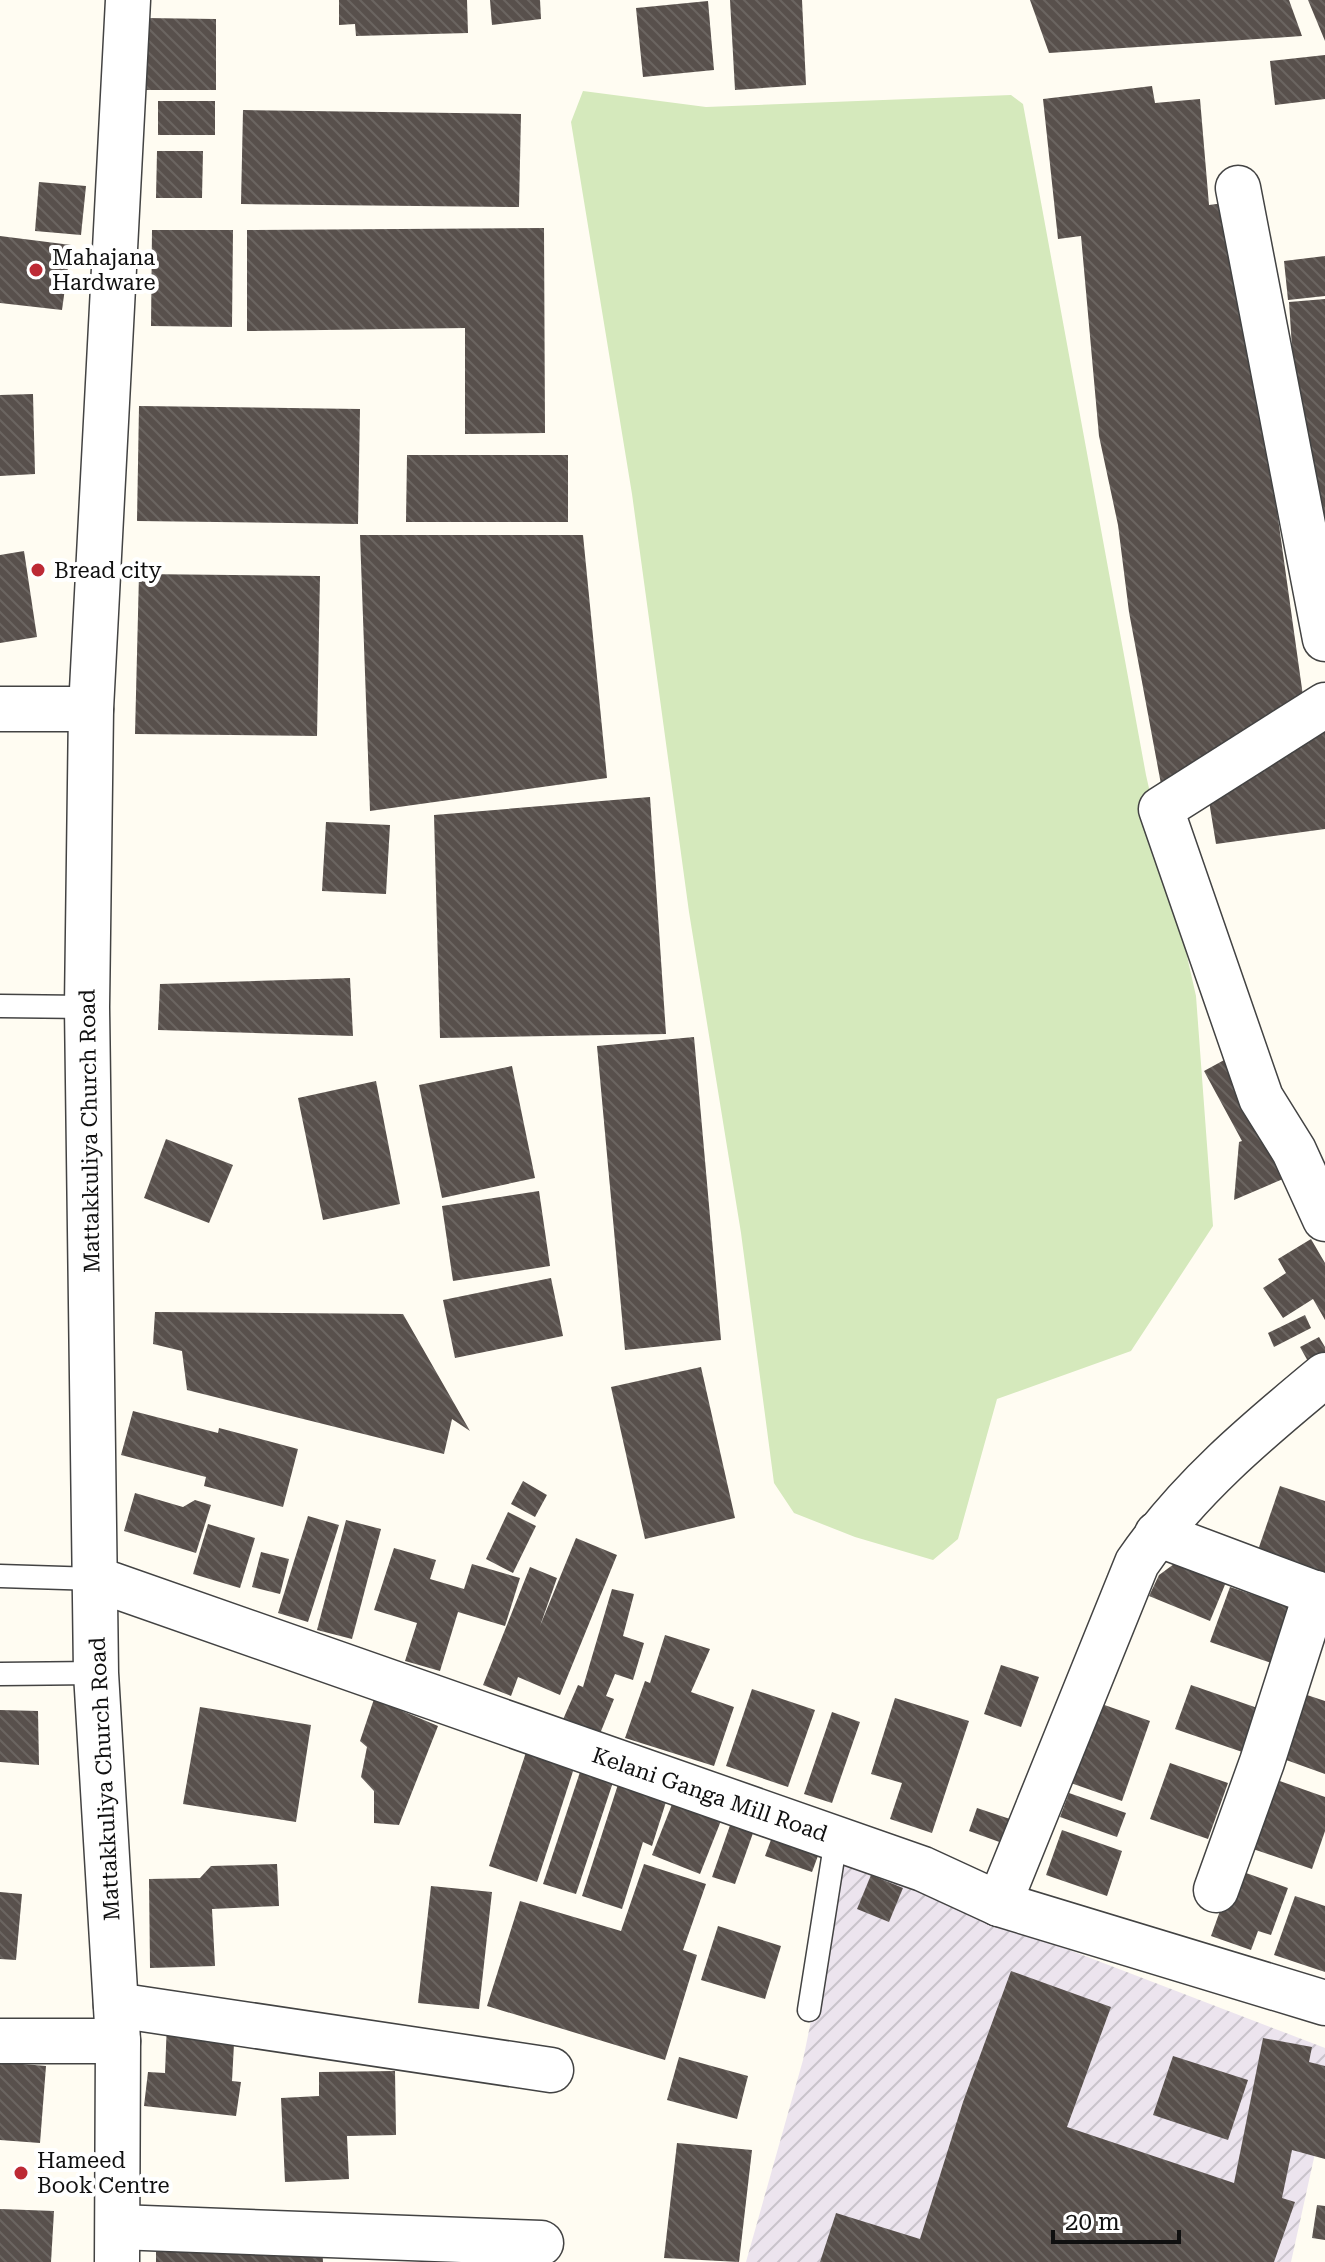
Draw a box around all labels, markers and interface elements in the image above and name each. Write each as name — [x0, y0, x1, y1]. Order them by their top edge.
place label: Mahajana Hardware — [52, 245, 156, 295]
marker: Mahajana Hardware — [27, 261, 45, 279]
place label: Bread city — [54, 558, 162, 583]
marker: Bread city — [29, 561, 47, 579]
street label: Mattakkuliya Church Road — [75, 989, 104, 1273]
street label: Mattakkuliya Church Road — [85, 1636, 124, 1921]
street label: Kelani Ganga Mill Road — [589, 1742, 831, 1847]
place label: Hameed Book Centre — [37, 2148, 170, 2198]
marker: Hameed Book Centre — [12, 2164, 30, 2182]
scale bar — [1053, 2194, 1179, 2244]
text: 20 m — [1065, 2208, 1120, 2236]

